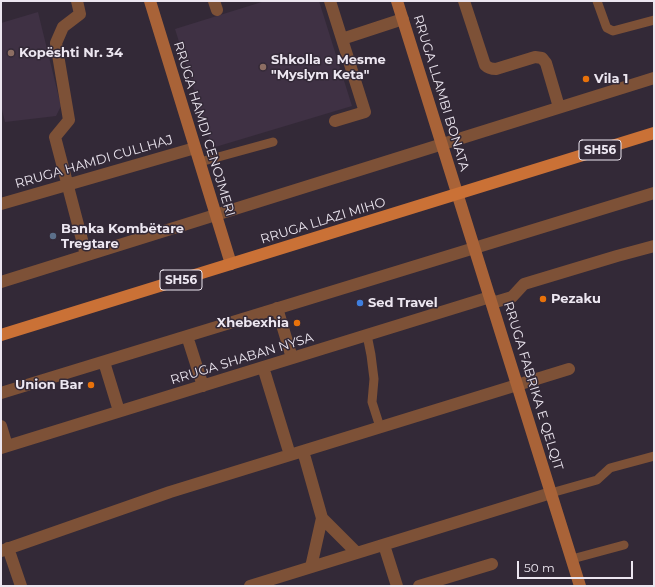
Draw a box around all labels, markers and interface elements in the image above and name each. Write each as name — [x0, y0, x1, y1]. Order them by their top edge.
street label: RRUGA LLAMBI BONATA — [410, 13, 472, 173]
street label: RRUGA HAMDI CENOJMERI — [170, 40, 238, 218]
place label: Kopështi Nr. 34 — [19, 45, 123, 61]
marker: Kopështi Nr. 34 — [6, 48, 16, 58]
place label: Shkolla e Mesme "Myslym Keta" — [271, 52, 386, 83]
marker: Shkolla e Mesme "Myslym Keta" — [258, 62, 268, 72]
place label: Vila 1 — [594, 71, 628, 87]
marker: Vila 1 — [581, 74, 591, 84]
street label: RRUGA HAMDI CULLHAJ — [13, 132, 175, 192]
road number: SH56 — [579, 140, 621, 160]
street label: RRUGA LLAZI MIHO — [259, 195, 387, 247]
place label: Banka Kombëtare Tregtare — [61, 221, 184, 252]
marker: Banka Kombëtare Tregtare — [48, 231, 58, 241]
road number: SH56 — [160, 270, 202, 290]
place label: Pezaku — [551, 291, 601, 307]
marker: Pezaku — [538, 294, 548, 304]
place label: Sed Travel — [368, 295, 438, 311]
marker: Sed Travel — [355, 298, 365, 308]
street label: RRUGA FABRIKA E QELQIT — [500, 300, 566, 472]
place label: Xhebexhia — [217, 315, 289, 331]
marker: Xhebexhia — [292, 318, 302, 328]
street label: RRUGA SHABAN NYSA — [169, 330, 315, 388]
place label: Union Bar — [15, 377, 83, 393]
marker: Union Bar — [86, 380, 96, 390]
scale bar — [519, 553, 635, 579]
text: 50 m — [524, 560, 555, 575]

